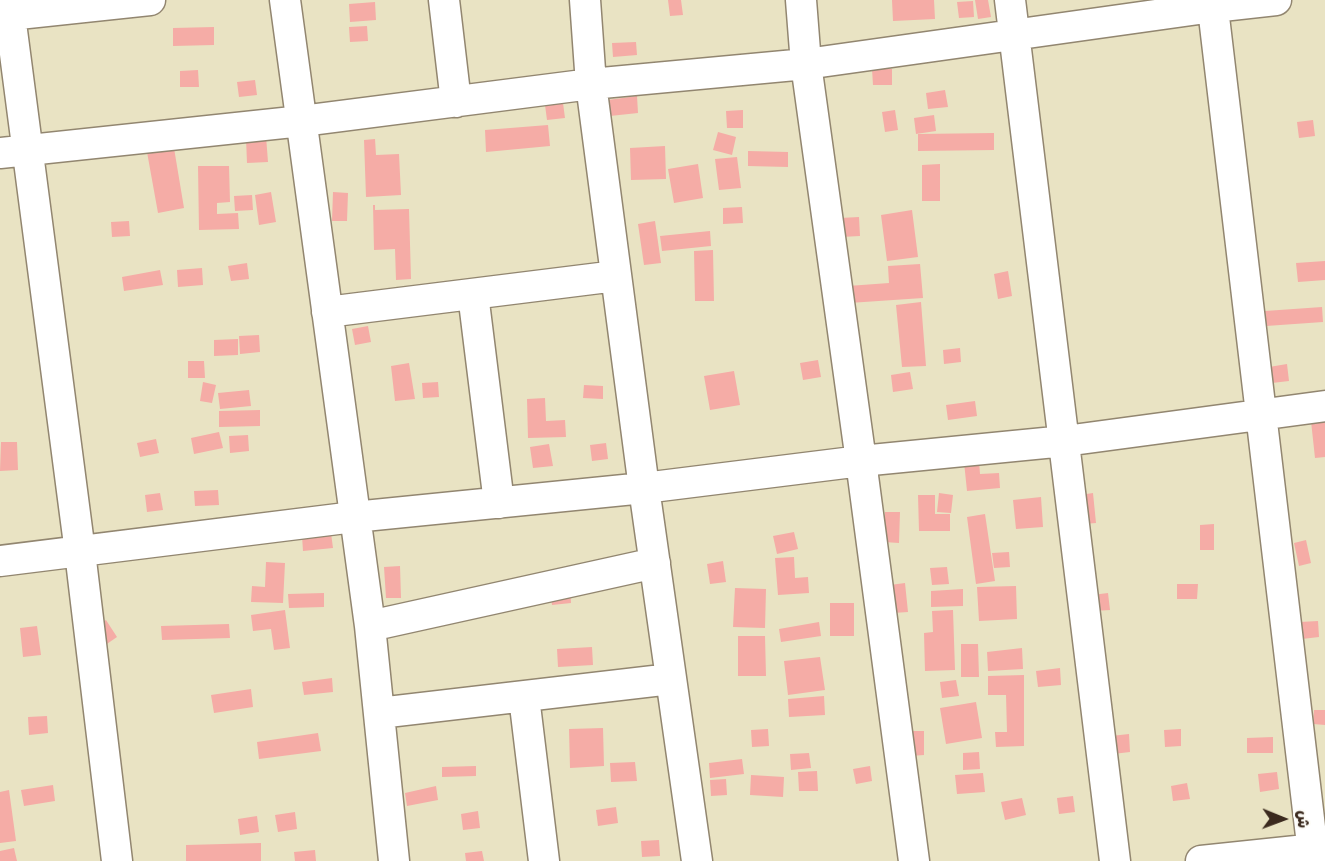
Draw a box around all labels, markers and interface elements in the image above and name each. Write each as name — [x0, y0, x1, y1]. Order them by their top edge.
north arrow — [1253, 789, 1313, 849]
text: ش — [1290, 810, 1313, 828]

